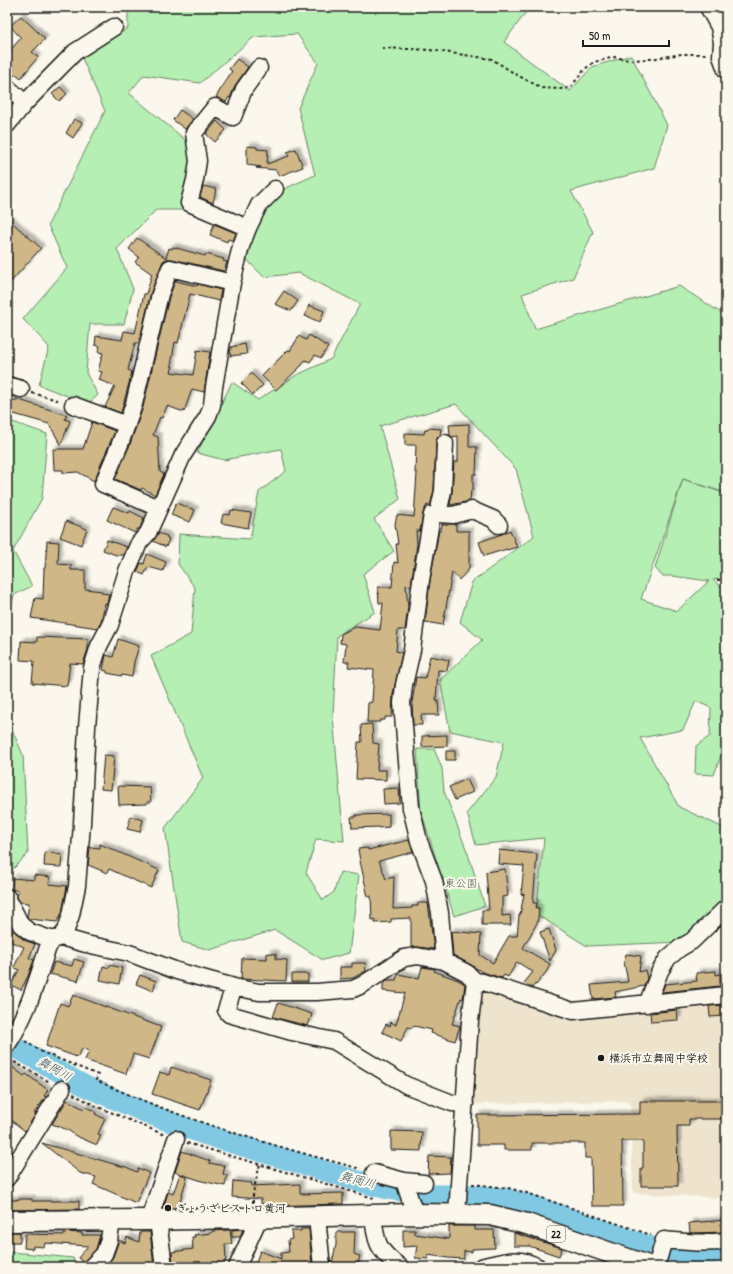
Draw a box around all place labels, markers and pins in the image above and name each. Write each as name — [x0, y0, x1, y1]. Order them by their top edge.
place label: 横浜市立舞岡中学校 — [609, 1051, 708, 1065]
marker: 横浜市立舞岡中学校 — [596, 1053, 606, 1063]
place label: ぎょうざビストロ黄河 — [176, 1201, 286, 1215]
marker: ぎょうざビストロ黄河 — [163, 1203, 173, 1213]

